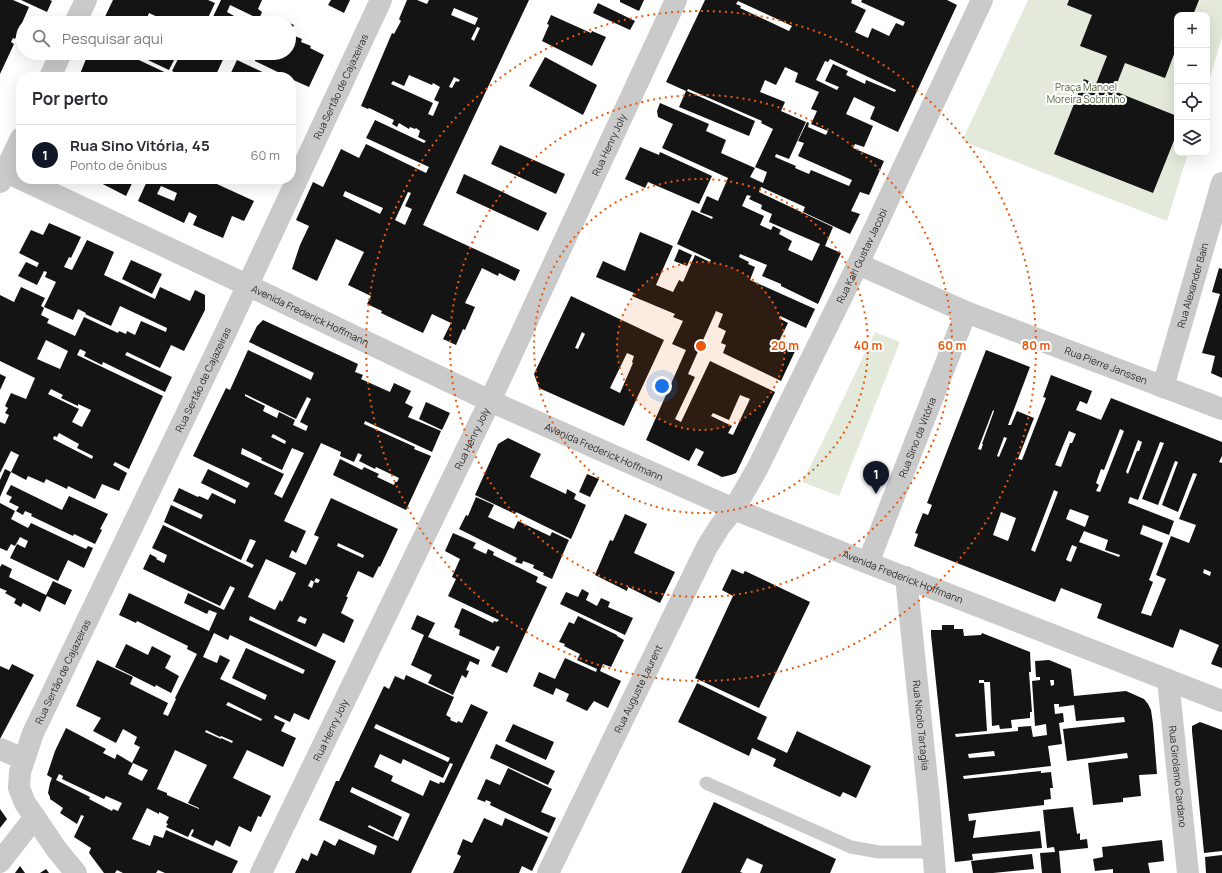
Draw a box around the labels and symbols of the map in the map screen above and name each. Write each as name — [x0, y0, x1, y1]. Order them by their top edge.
street label: Rua Sertão de Cajazeiras — [310, 31, 371, 141]
park label: Praça Manoel Moreira Sobrinho — [1047, 80, 1125, 106]
street label: Rua Henry Joly — [588, 111, 630, 178]
street label: Rua Karl Gustav Jacobi — [833, 206, 890, 306]
street label: Rua Alexander Bain — [1173, 241, 1211, 329]
street label: Avenida Frederick Hoffmann — [249, 281, 371, 349]
street label: Rua Sertão de Cajazeiras — [172, 325, 234, 435]
text: 20 m — [771, 337, 799, 354]
text: 40 m — [854, 337, 882, 354]
text: 60 m — [938, 337, 966, 354]
text: 80 m — [1022, 337, 1050, 354]
centre of rings — [694, 339, 708, 353]
street label: Rua Pierre Janssen — [1063, 343, 1150, 387]
your location — [652, 376, 672, 396]
street label: Rua Sino da Vitória — [895, 395, 939, 479]
street label: Rua Henry Joly — [451, 404, 493, 472]
street label: Avenida Frederick Hoffmann — [543, 419, 666, 484]
pin: 1 — [863, 461, 889, 494]
street label: Avenida Frederick Hoffmann — [841, 547, 965, 606]
street label: Rua Sertão de Cajazeiras — [31, 617, 94, 727]
street label: Rua Auguste Laurent — [610, 642, 665, 735]
street label: Rua Nicolo Tartaglia — [910, 679, 933, 771]
street label: Rua Henry Joly — [309, 696, 352, 763]
street label: Rua Girolamo Cardano — [1166, 725, 1190, 828]

